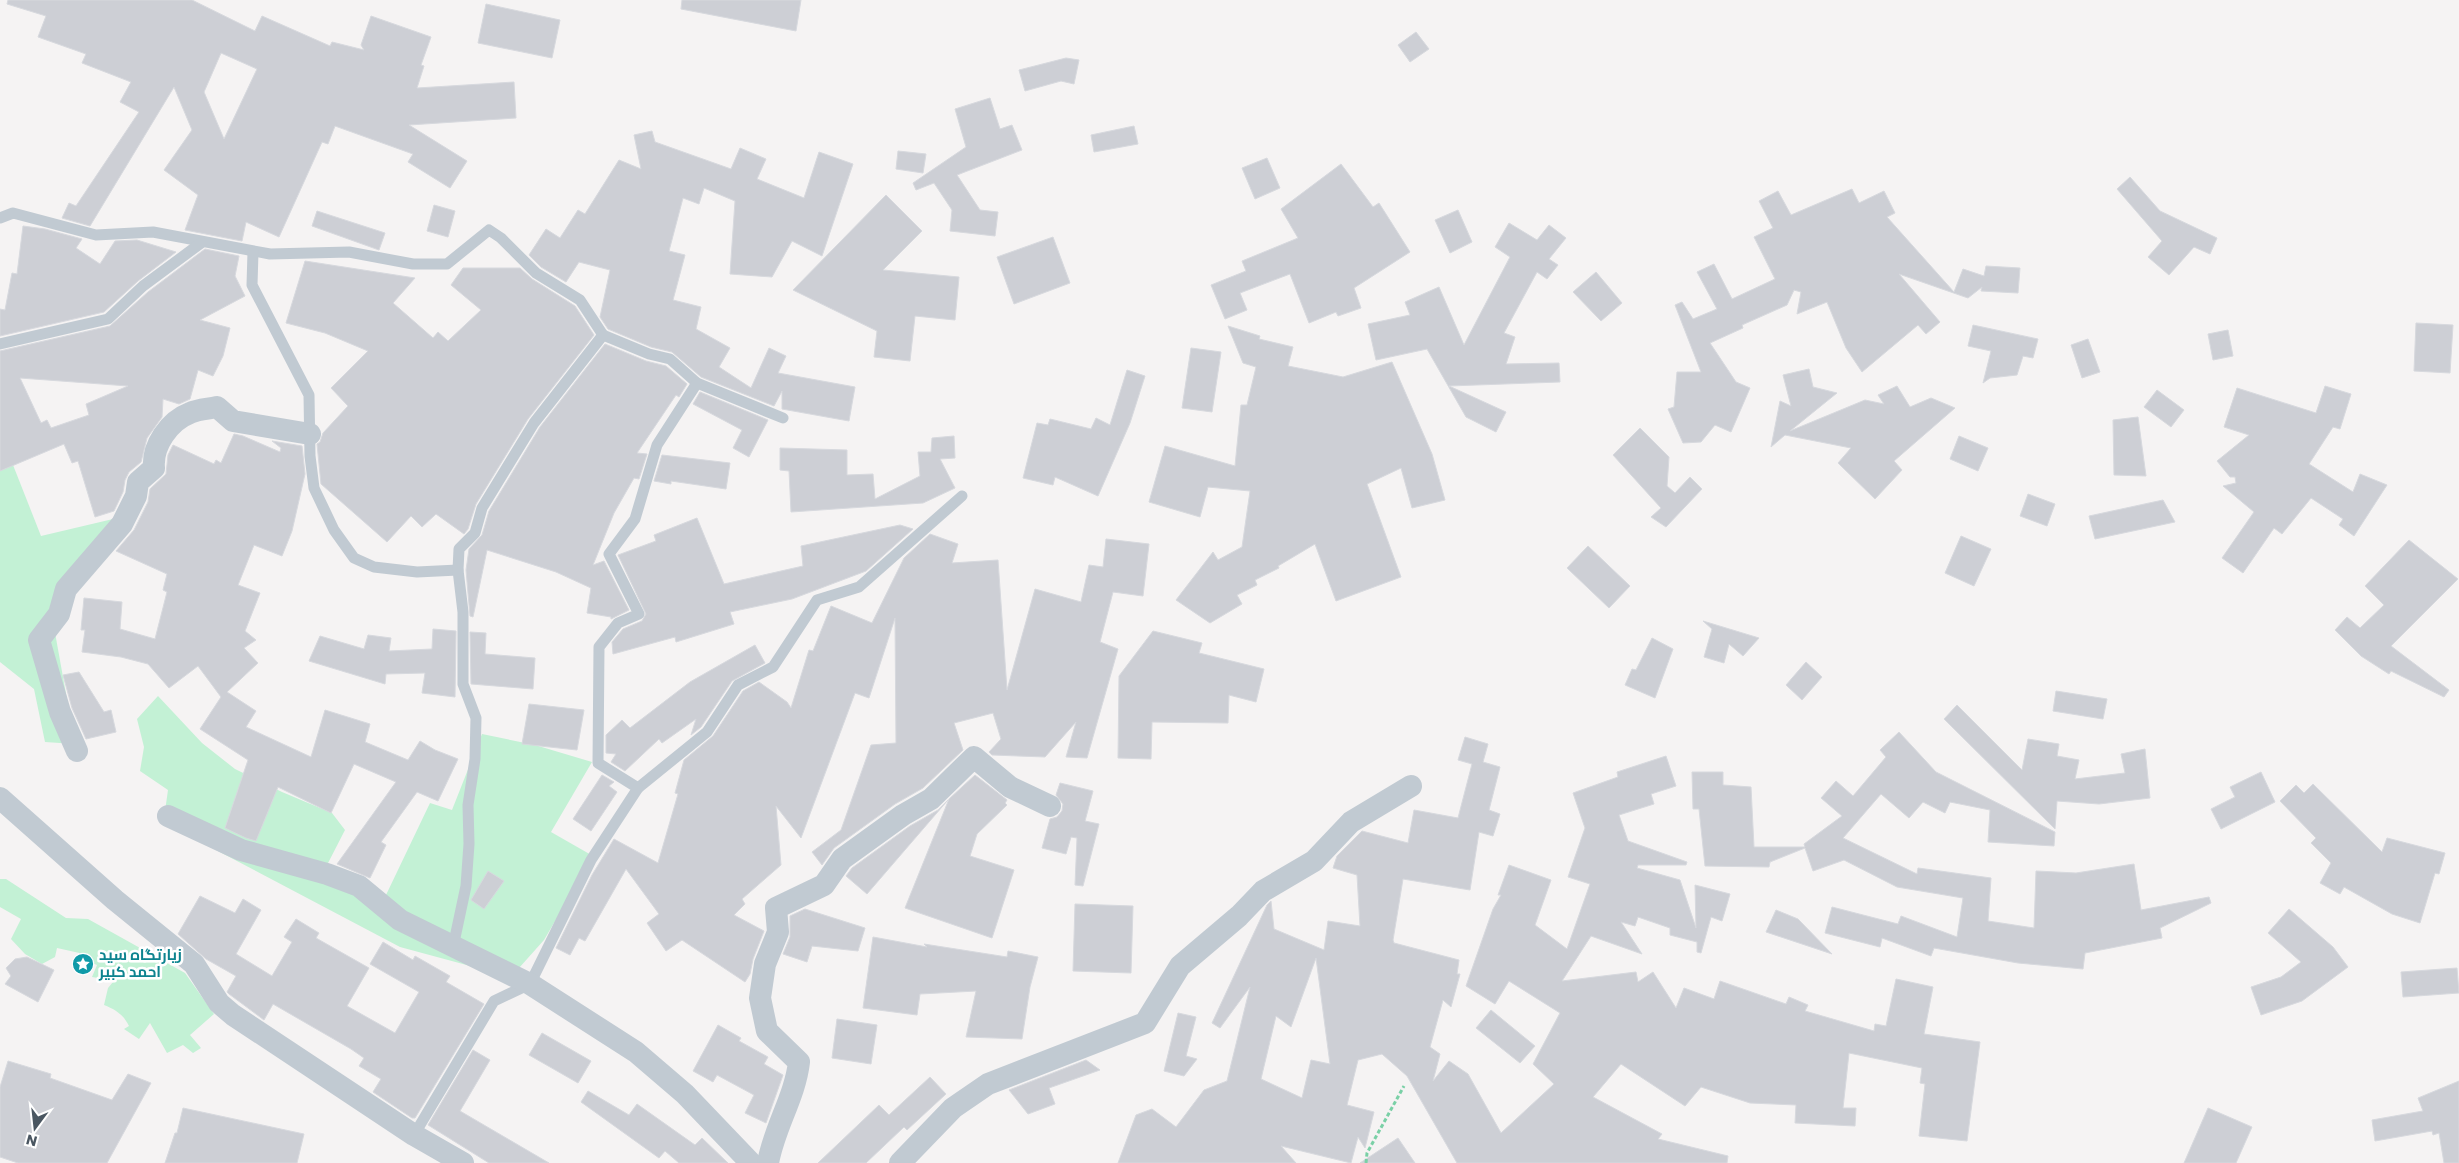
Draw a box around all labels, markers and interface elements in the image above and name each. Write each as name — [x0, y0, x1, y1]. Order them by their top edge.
place label: زیارتگاه سید احمد کبیر — [98, 944, 182, 982]
place icon: زیارتگاه سید احمد کبیر — [71, 952, 95, 976]
north arrow — [10, 1103, 60, 1153]
text: N — [24, 1130, 39, 1152]

